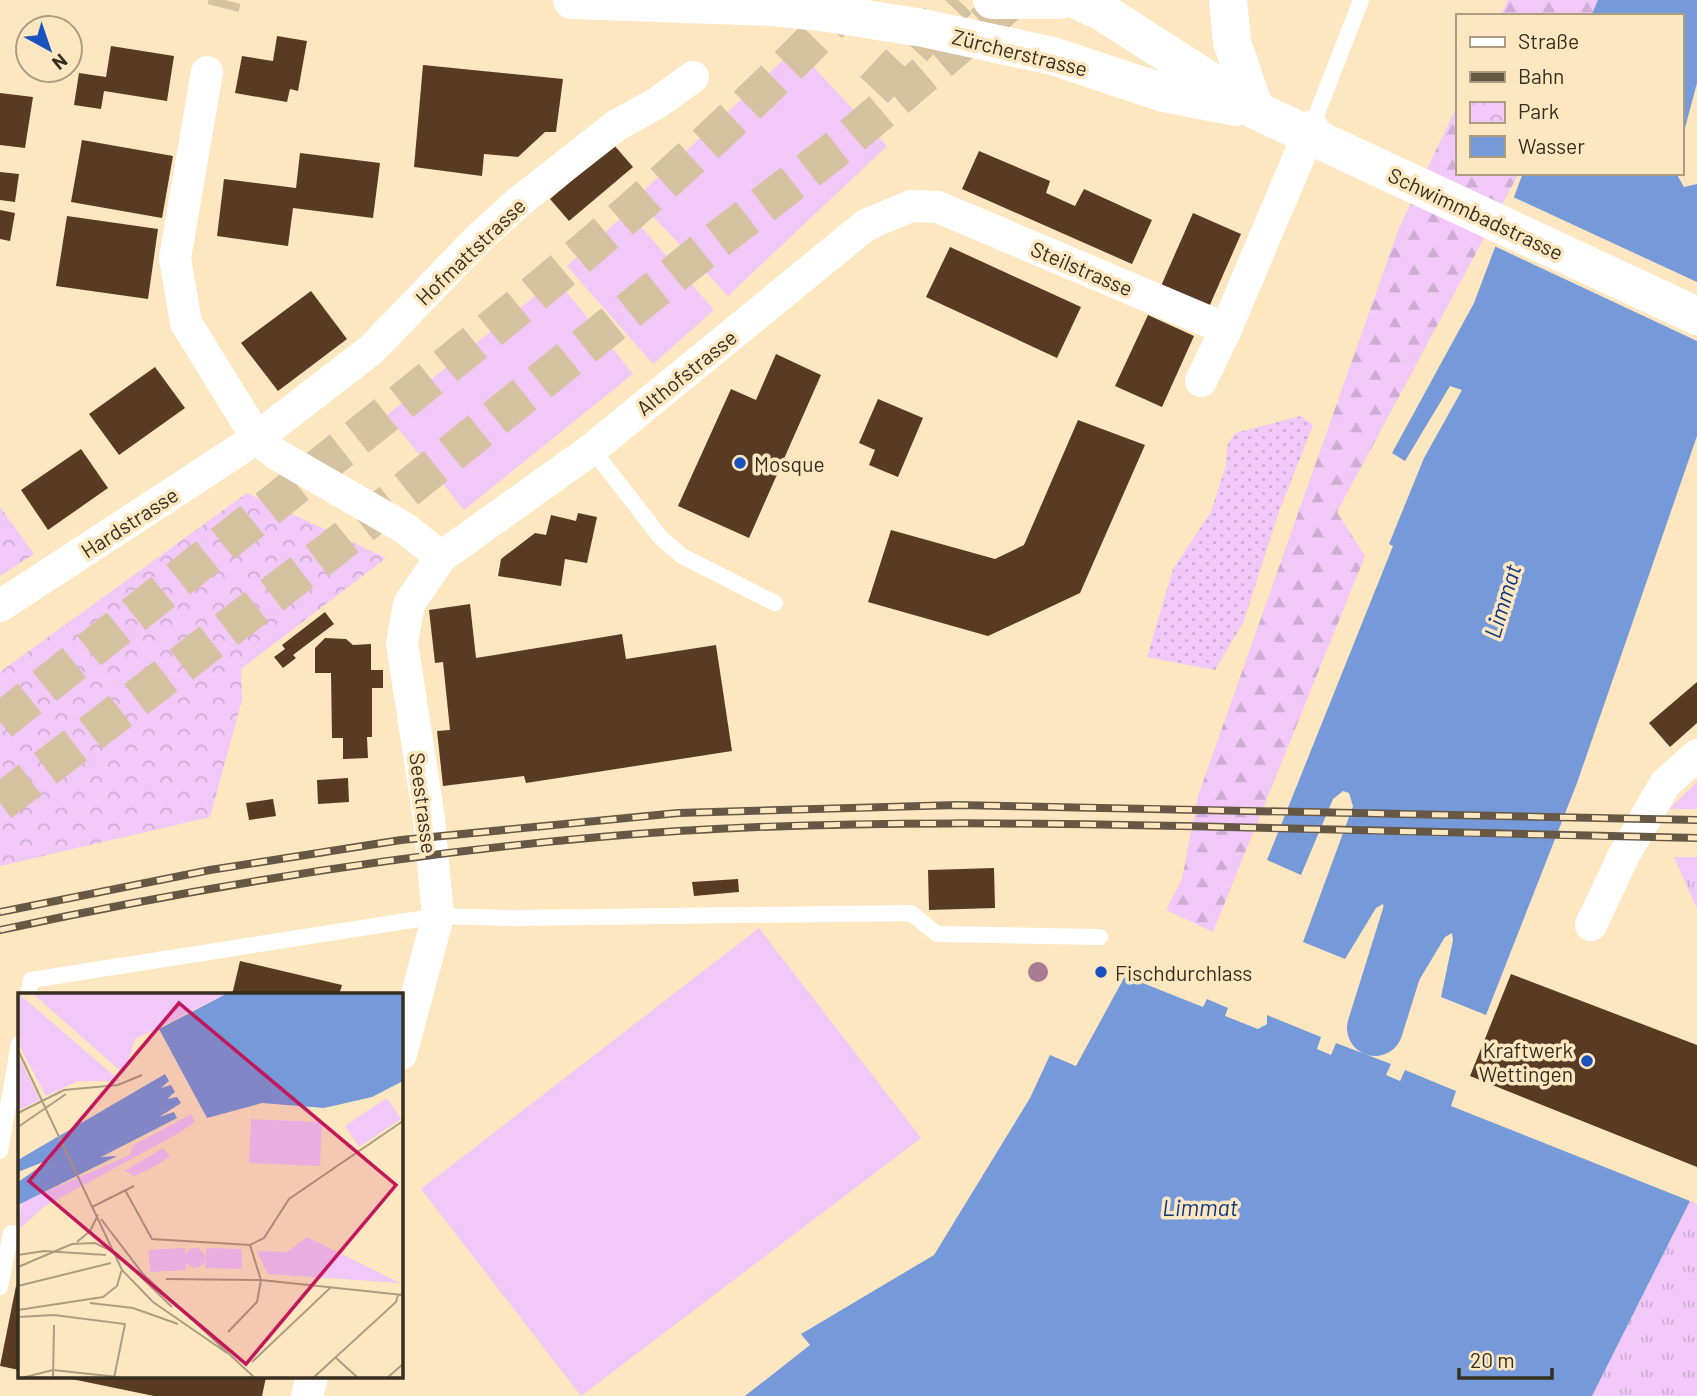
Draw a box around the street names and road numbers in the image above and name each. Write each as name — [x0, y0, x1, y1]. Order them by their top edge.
street label: Zürcherstrasse — [950, 23, 1090, 81]
street label: Schwimmbadstrasse — [1384, 161, 1568, 265]
street label: Hofmattstrasse — [410, 192, 530, 310]
street label: Steilstrasse — [1027, 235, 1137, 301]
street label: Althofstrasse — [631, 324, 741, 420]
street label: Hardstrasse — [76, 481, 182, 563]
street label: Seestrasse — [405, 751, 443, 855]

